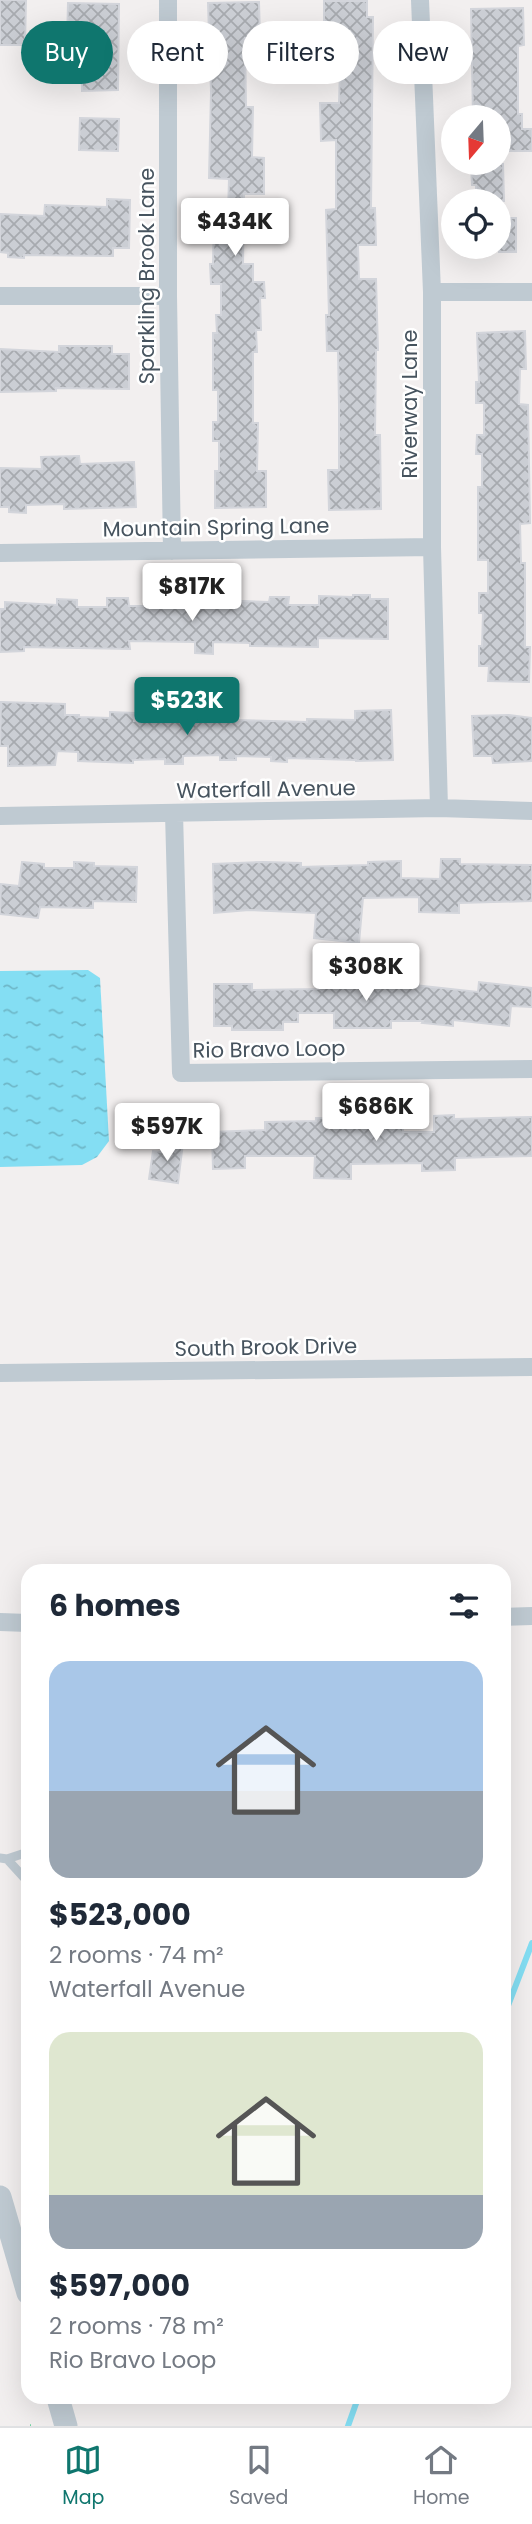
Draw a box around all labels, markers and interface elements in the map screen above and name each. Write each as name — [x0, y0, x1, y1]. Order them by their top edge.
chip: Buy — [21, 21, 113, 84]
chip: Rent — [127, 21, 228, 84]
chip: Filters — [242, 21, 359, 84]
chip: New — [373, 21, 473, 84]
north arrow — [441, 105, 511, 175]
map controls — [441, 105, 511, 259]
street label: Sparkling Brook Lane — [132, 168, 161, 384]
button: locate — [441, 189, 511, 259]
pin: $434K — [186, 198, 284, 258]
text: $434K — [197, 205, 273, 237]
street label: Riverway Lane — [395, 329, 424, 479]
street label: Mountain Spring Lane — [102, 511, 330, 543]
pin: $817K — [143, 564, 241, 623]
text: $817K — [158, 570, 226, 602]
pin: $523K — [138, 678, 236, 737]
text: $523K — [150, 684, 224, 716]
street label: Waterfall Avenue — [176, 773, 356, 805]
pin: $308K — [317, 944, 415, 1003]
text: $308K — [329, 950, 403, 982]
street label: Rio Bravo Loop — [192, 1033, 346, 1065]
pin: $686K — [327, 1084, 425, 1143]
text: $686K — [338, 1090, 414, 1122]
pin: $597K — [118, 1104, 216, 1163]
text: $597K — [131, 1110, 203, 1142]
street label: South Brook Drive — [174, 1331, 358, 1363]
text: 6 homes — [49, 1584, 181, 1627]
icon: filters — [445, 1587, 483, 1625]
icon: home — [203, 1707, 329, 1833]
text: $523,000 — [49, 1893, 191, 1936]
text: 2 rooms · 74 m² — [49, 1939, 224, 1971]
text: Waterfall Avenue — [49, 1973, 245, 2005]
icon: home — [203, 2078, 329, 2204]
text: $597,000 — [49, 2264, 190, 2307]
text: 2 rooms · 78 m² — [49, 2310, 224, 2342]
text: Rio Bravo Loop — [49, 2344, 216, 2376]
tab: Map — [62, 2441, 104, 2512]
tab: Saved — [229, 2441, 288, 2512]
tab: Home — [413, 2441, 470, 2512]

